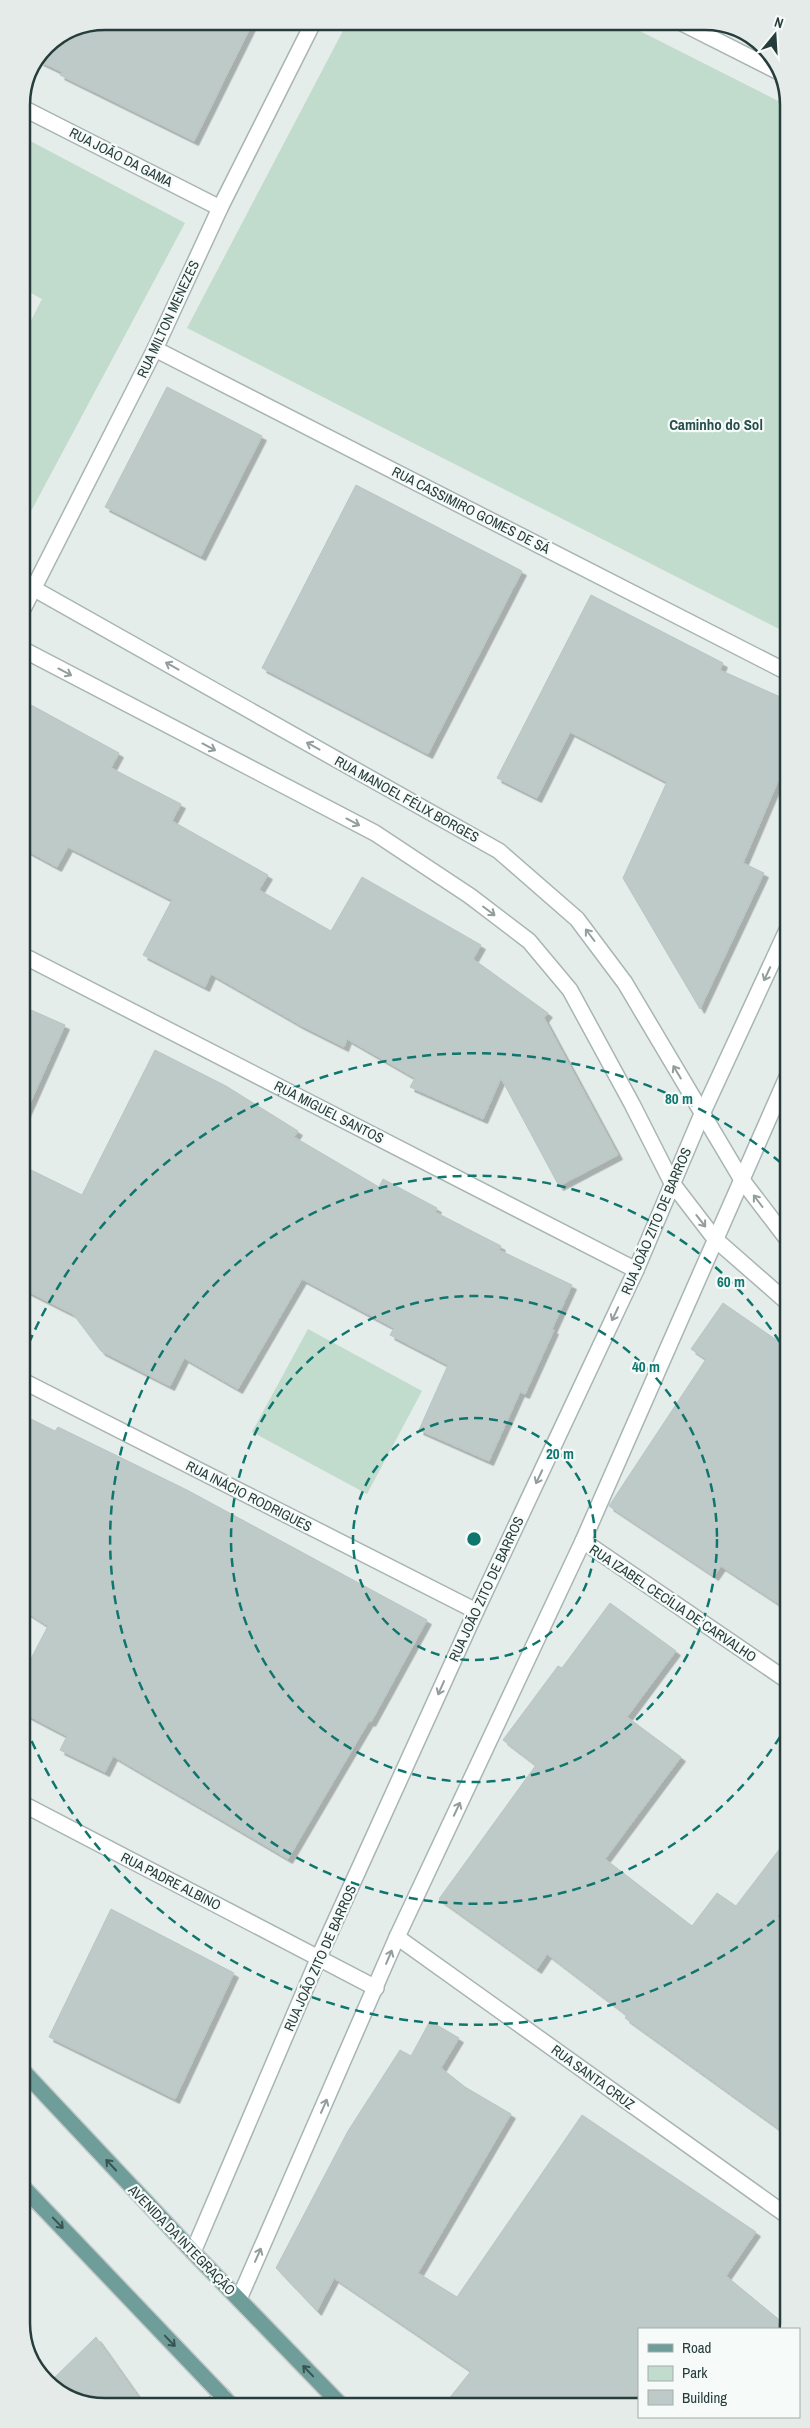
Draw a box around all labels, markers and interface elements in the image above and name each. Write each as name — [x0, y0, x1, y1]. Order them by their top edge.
north arrow — [750, 10, 800, 60]
text: N — [772, 13, 786, 32]
street label: RUA JOÃO DA GAMA — [66, 123, 176, 191]
street label: RUA MILTON MENEZES — [133, 257, 203, 381]
district label: Caminho do Sol — [669, 414, 763, 435]
street label: RUA CASSIMIRO GOMES DE SÁ — [389, 462, 553, 558]
one-way arrow — [165, 661, 180, 671]
one-way arrow — [58, 667, 73, 677]
one-way arrow — [306, 741, 321, 751]
one-way arrow — [202, 742, 217, 752]
street label: RUA MANOEL FÉLIX BORGES — [332, 752, 483, 846]
one-way arrow — [346, 817, 361, 827]
one-way arrow — [482, 906, 496, 916]
one-way arrow — [585, 928, 595, 942]
one-way arrow — [761, 966, 771, 981]
one-way arrow — [671, 1066, 681, 1080]
street label: RUA MIGUEL SANTOS — [271, 1077, 387, 1148]
text: 80 m — [665, 1088, 693, 1109]
street label: RUA JOÃO ZITO DE BARROS — [617, 1144, 695, 1297]
one-way arrow — [752, 1195, 763, 1208]
one-way arrow — [696, 1215, 707, 1228]
text: 60 m — [717, 1271, 745, 1292]
one-way arrow — [610, 1306, 620, 1321]
text: 40 m — [632, 1356, 660, 1377]
text: 20 m — [546, 1443, 574, 1464]
street label: RUA INÁCIO RODRIGUES — [183, 1456, 315, 1536]
one-way arrow — [533, 1469, 543, 1484]
street label: RUA JOÃO ZITO DE BARROS — [444, 1513, 528, 1664]
centre of rings — [465, 1530, 483, 1548]
street label: RUA IZABEL CECÍLIA DE CARVALHO — [586, 1540, 760, 1666]
one-way arrow — [435, 1680, 445, 1695]
one-way arrow — [452, 1802, 462, 1817]
street label: RUA PADRE ALBINO — [118, 1848, 224, 1914]
street label: RUA JOÃO ZITO DE BARROS — [280, 1882, 360, 2034]
one-way arrow — [384, 1950, 394, 1965]
street label: RUA SANTA CRUZ — [548, 2041, 638, 2113]
one-way arrow — [319, 2099, 329, 2114]
one-way arrow — [105, 2159, 117, 2171]
street label: AVENIDA DA INTEGRAÇÃO — [124, 2180, 239, 2299]
one-way arrow — [51, 2217, 63, 2229]
one-way arrow — [254, 2248, 264, 2263]
legend — [638, 2328, 800, 2418]
one-way arrow — [164, 2335, 176, 2347]
text: Road — [682, 2337, 711, 2358]
text: Park — [682, 2362, 708, 2383]
one-way arrow — [302, 2364, 314, 2377]
text: Building — [682, 2387, 727, 2408]

